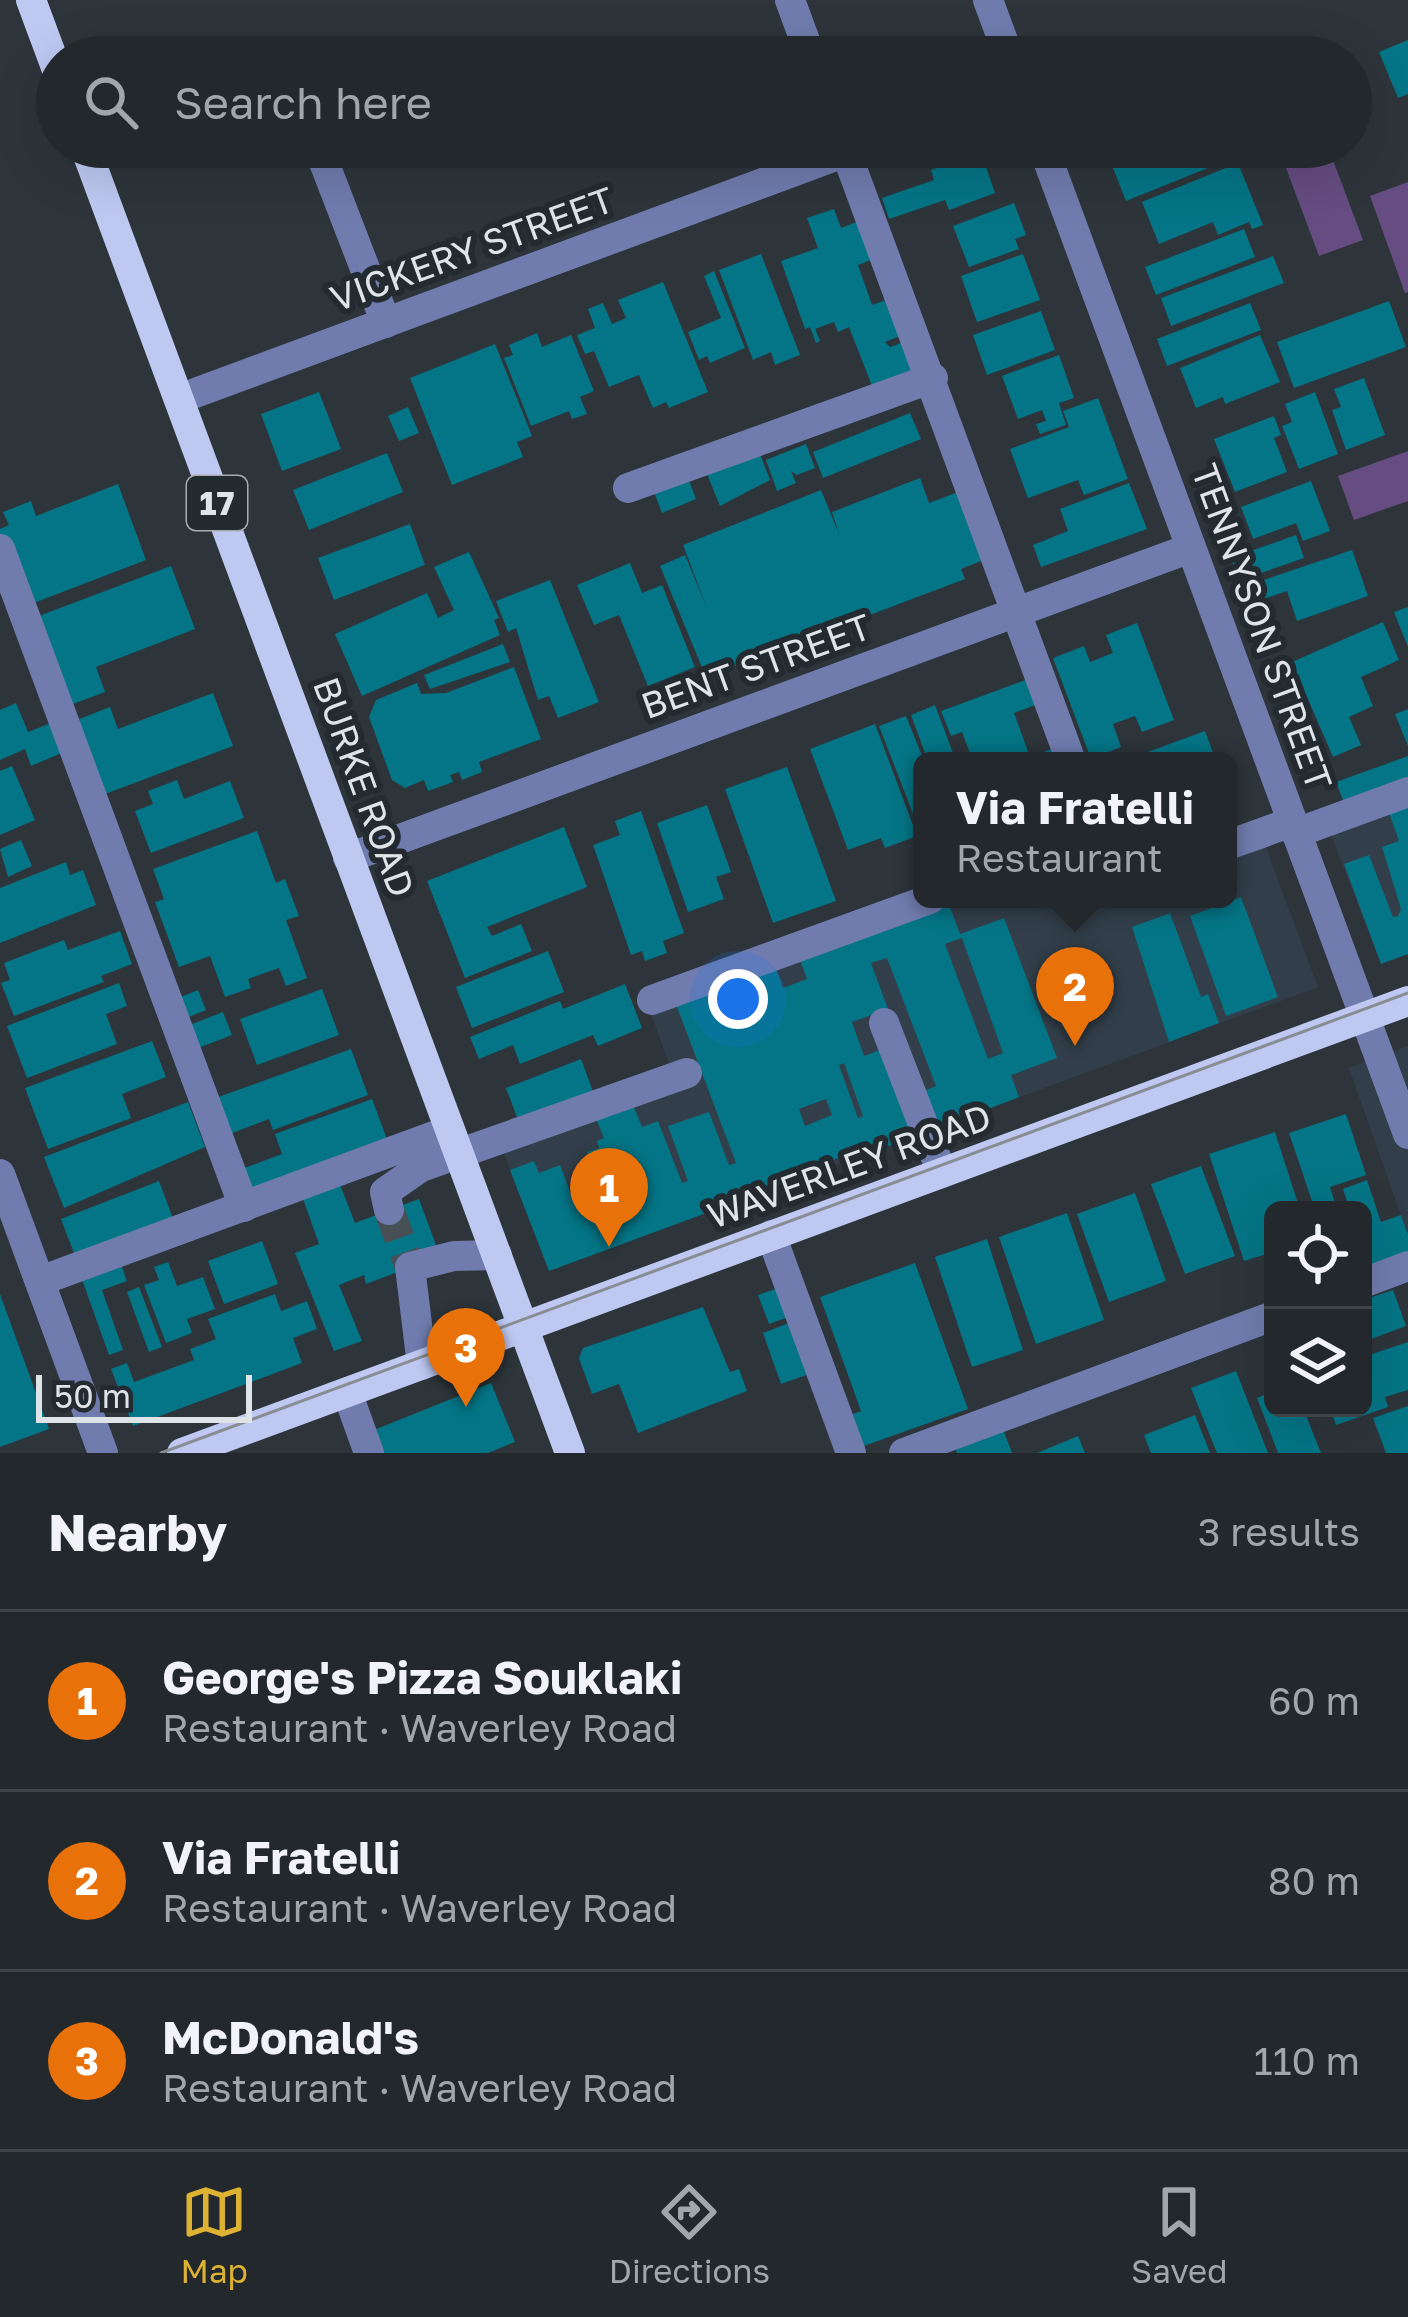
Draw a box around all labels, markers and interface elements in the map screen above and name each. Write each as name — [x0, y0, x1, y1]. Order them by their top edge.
search box — [36, 36, 1372, 168]
icon: search — [78, 69, 144, 135]
text: Search here — [174, 75, 432, 129]
street label: VICKERY STREET — [324, 177, 619, 320]
street label: TENNYSON STREET — [1184, 458, 1341, 796]
road number: 17 — [187, 476, 247, 530]
street label: BENT STREET — [635, 604, 876, 727]
street label: BURKE ROAD — [305, 671, 424, 902]
popup — [913, 752, 1237, 908]
text: Via Fratelli — [956, 780, 1194, 834]
text: Restaurant — [956, 834, 1162, 881]
pin: 2 — [1036, 947, 1114, 1046]
your location — [708, 969, 768, 1029]
street label: WAVERLEY ROAD — [701, 1094, 996, 1237]
pin: 1 — [570, 1148, 648, 1247]
map controls — [1264, 1201, 1372, 1417]
button: locate — [1264, 1201, 1372, 1309]
pin: 3 — [427, 1308, 505, 1407]
button: layers — [1264, 1309, 1372, 1417]
scale bar — [36, 1369, 252, 1422]
text: 50 m — [54, 1376, 131, 1415]
text: Nearby — [48, 1501, 227, 1562]
text: 3 results — [1198, 1508, 1360, 1555]
text: George's Pizza Souklaki — [162, 1650, 682, 1704]
text: 1 — [77, 1677, 97, 1724]
text: 60 m — [1268, 1677, 1360, 1724]
text: Restaurant · Waverley Road — [162, 1704, 677, 1751]
text: Via Fratelli — [162, 1830, 400, 1884]
text: 2 — [75, 1857, 99, 1904]
text: 80 m — [1268, 1857, 1360, 1904]
text: Restaurant · Waverley Road — [162, 1884, 677, 1931]
text: McDonald's — [162, 2010, 419, 2064]
text: 3 — [75, 2037, 99, 2084]
text: 110 m — [1254, 2037, 1360, 2084]
text: Restaurant · Waverley Road — [162, 2064, 677, 2111]
tab: Map — [181, 2179, 248, 2290]
tab: Directions — [609, 2179, 770, 2290]
tab: Saved — [1131, 2179, 1227, 2290]

